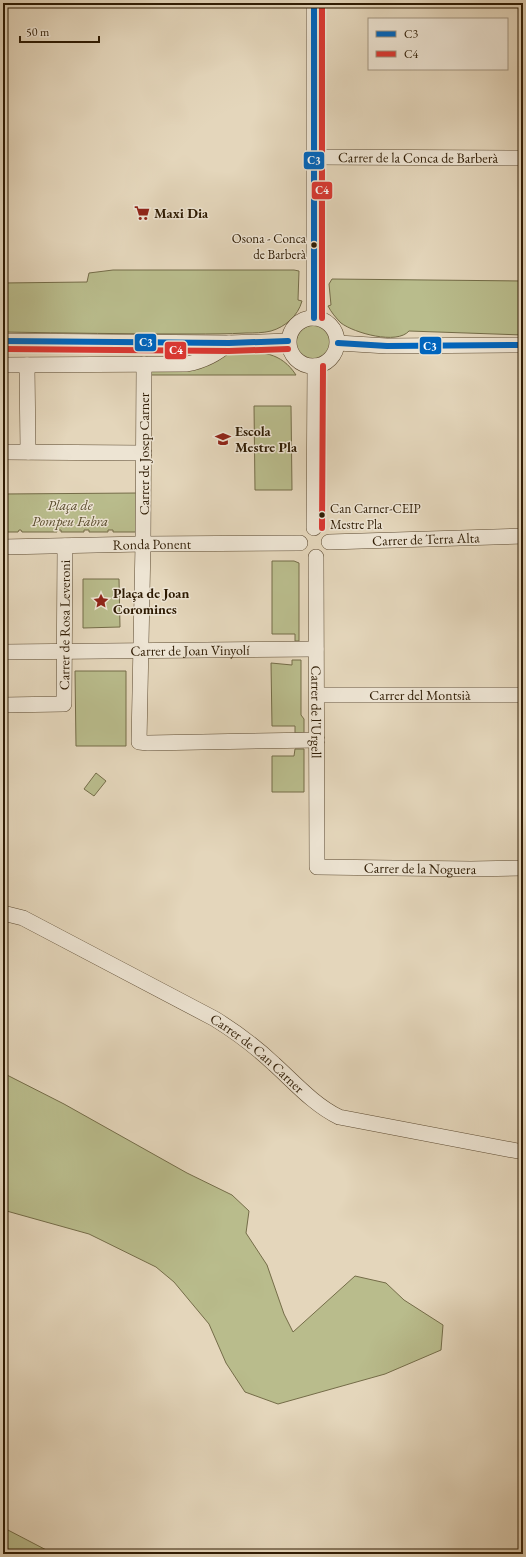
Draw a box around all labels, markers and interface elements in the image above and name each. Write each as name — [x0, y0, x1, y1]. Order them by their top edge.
scale bar — [20, 18, 99, 44]
legend — [368, 18, 508, 70]
text: 50 m — [26, 24, 50, 40]
text: C3 — [404, 26, 419, 42]
text: C4 — [404, 46, 419, 62]
street label: Carrer de la Conca de Barberà — [338, 148, 498, 167]
line badge: C3 — [303, 151, 325, 170]
text: C3 — [307, 153, 321, 167]
line badge: C4 — [311, 181, 333, 200]
text: C4 — [315, 183, 329, 197]
supermarket icon: Maxi Dia — [133, 204, 151, 222]
place label: Maxi Dia — [154, 204, 209, 222]
place label: Osona - Conca de Barberà — [232, 230, 307, 263]
marker: Osona - Conca de Barberà — [309, 240, 319, 250]
line badge: C3 — [134, 333, 157, 352]
text: C3 — [139, 335, 153, 349]
line badge: C3 — [419, 336, 442, 355]
text: C3 — [423, 339, 437, 353]
line badge: C4 — [164, 341, 187, 360]
text: C4 — [169, 343, 183, 357]
street label: Carrer de Josep Carner — [135, 392, 153, 515]
place label: Escola Mestre Pla — [235, 422, 298, 456]
school or university icon: Escola Mestre Pla — [214, 430, 232, 448]
park label: Plaça de Pompeu Fabra — [32, 496, 108, 530]
place label: Can Carner-CEIP Mestre Pla — [330, 500, 421, 533]
marker: Can Carner-CEIP Mestre Pla — [317, 510, 327, 520]
street label: Carrer de Terra Alta — [372, 528, 480, 550]
street label: Ronda Ponent — [113, 535, 192, 554]
street label: Carrer de Rosa Leveroni — [55, 559, 74, 690]
place label: Plaça de Joan Coromines — [113, 584, 189, 618]
place icon: Plaça de Joan Coromines — [92, 592, 110, 610]
street label: Carrer de Joan Vinyolí — [130, 641, 250, 660]
street label: Carrer de l'Urgell — [307, 666, 326, 759]
street label: Carrer del Montsià — [369, 686, 471, 704]
street label: Carrer de la Noguera — [364, 859, 477, 878]
street label: Carrer de Can Carner — [207, 1009, 308, 1097]

